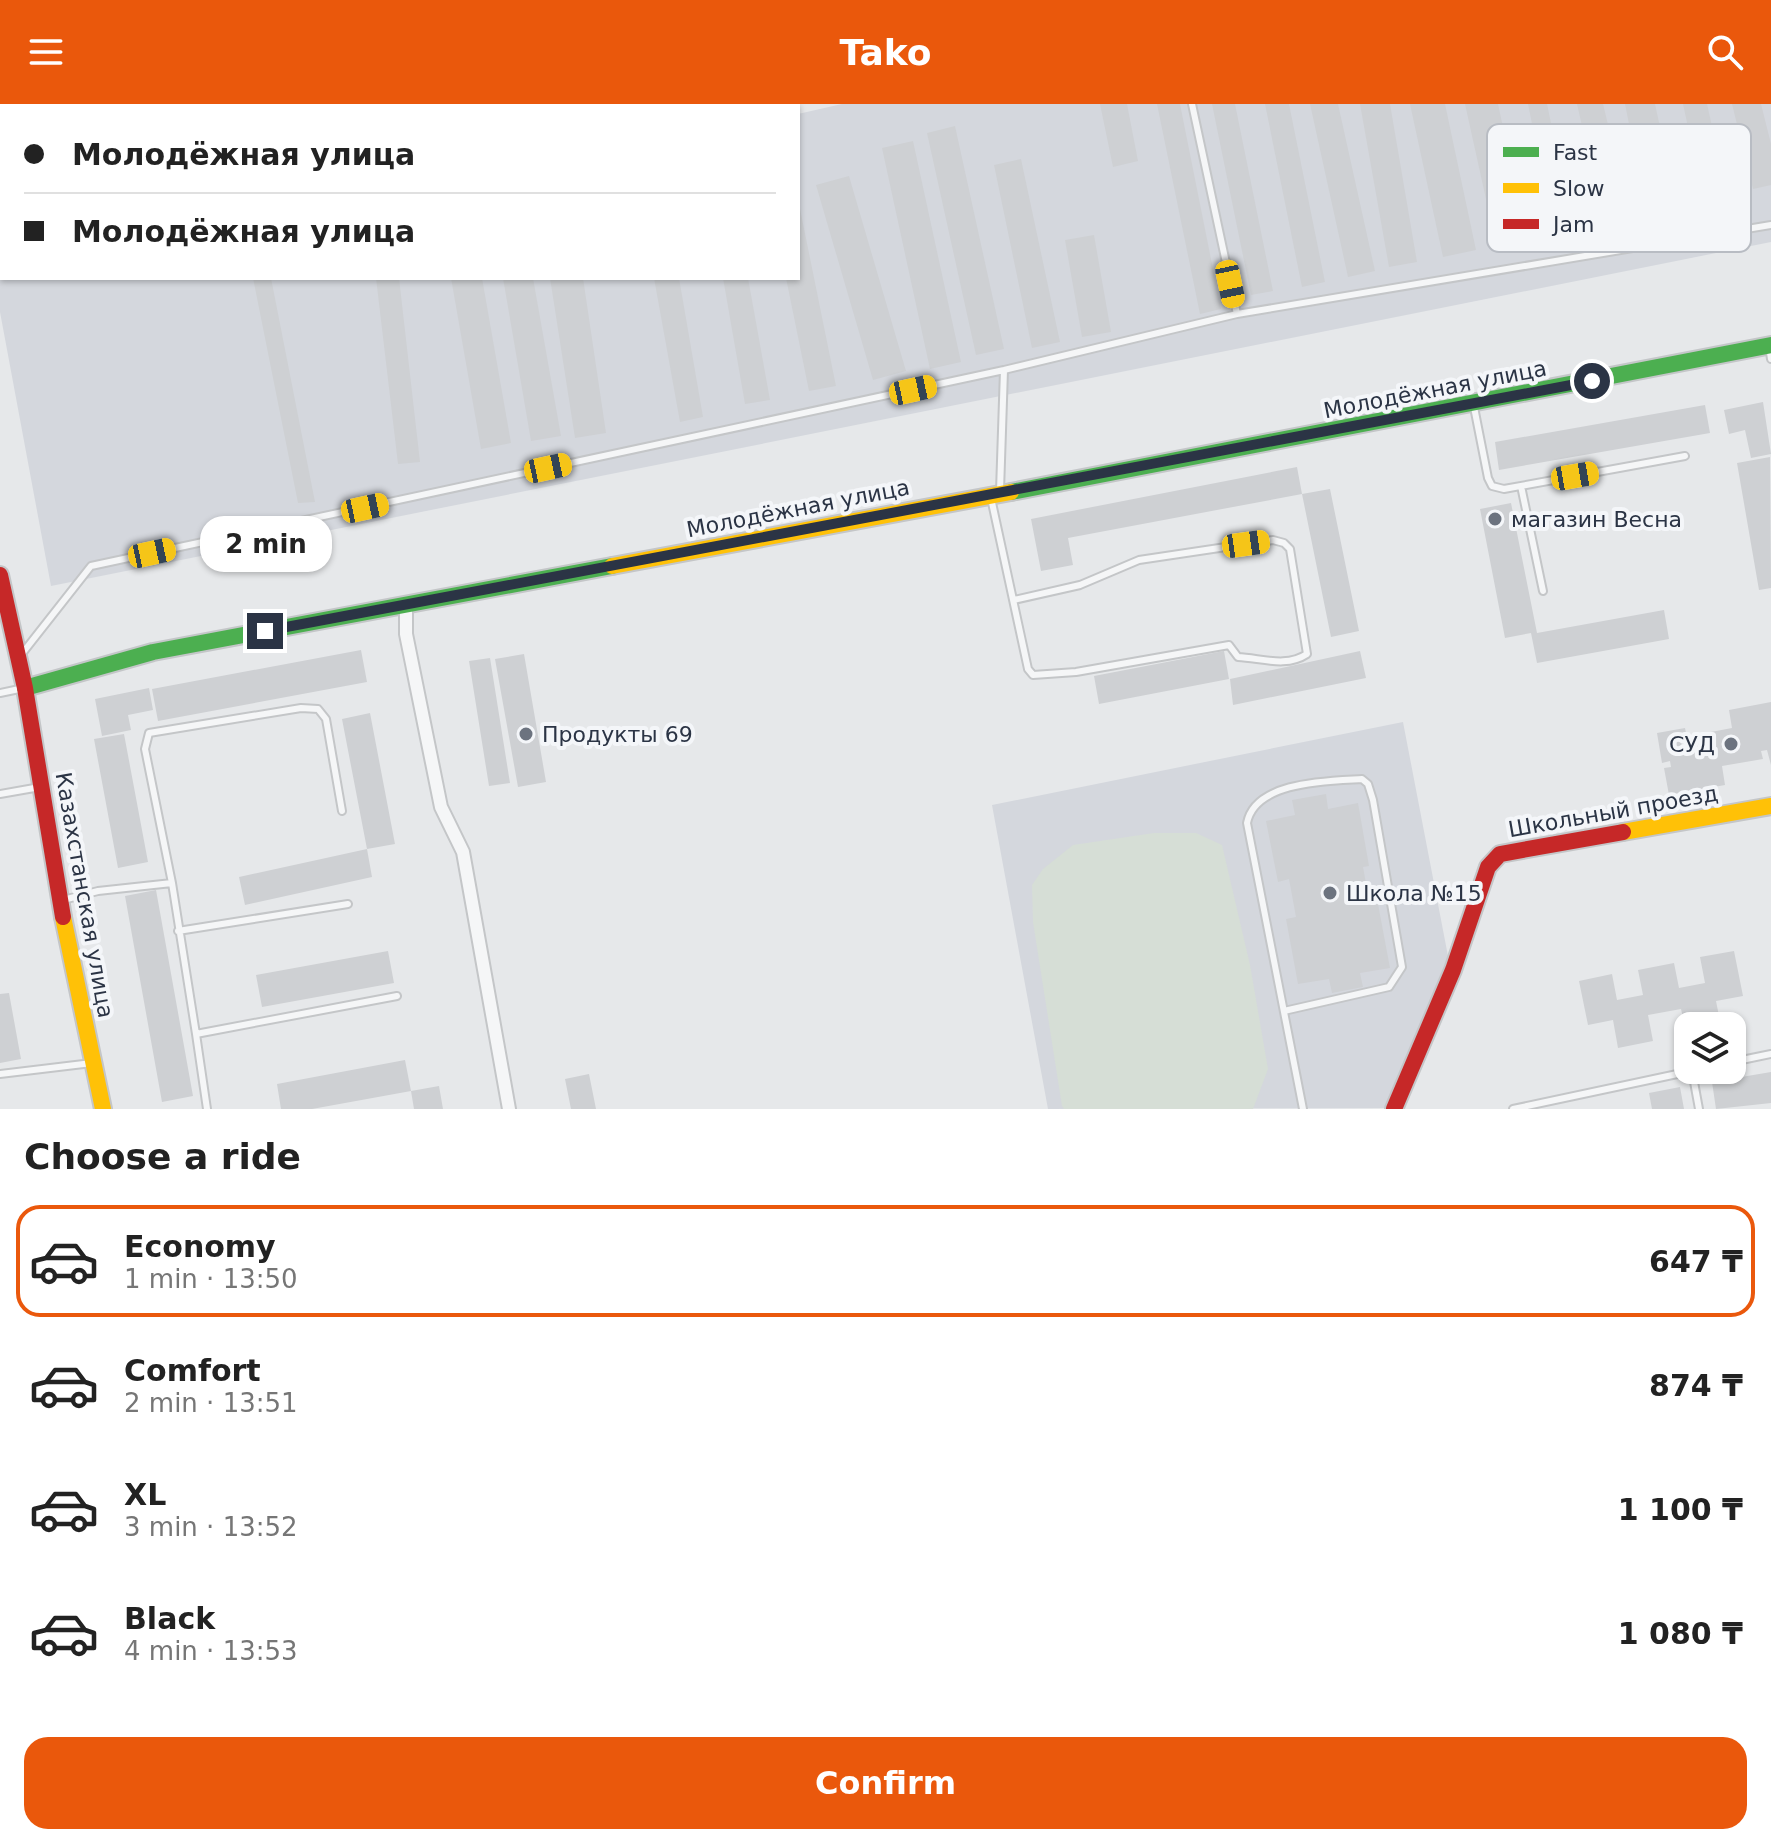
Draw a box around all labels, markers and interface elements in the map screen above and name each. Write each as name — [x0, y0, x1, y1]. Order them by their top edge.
icon: menu — [24, 30, 68, 74]
icon: search — [1703, 30, 1747, 74]
text: Tako — [840, 32, 931, 73]
legend — [1487, 124, 1751, 252]
text: Молодёжная улица — [72, 137, 415, 172]
text: Fast — [1553, 140, 1598, 165]
text: Slow — [1553, 176, 1605, 201]
text: Jam — [1551, 212, 1594, 237]
text: Молодёжная улица — [72, 214, 415, 249]
car — [1213, 258, 1247, 310]
street label: Молодёжная улица — [1322, 356, 1549, 423]
route start — [1574, 363, 1610, 399]
car — [887, 373, 939, 407]
car — [522, 451, 574, 485]
car — [1549, 460, 1601, 492]
street label: Молодёжная улица — [685, 475, 912, 542]
car — [339, 491, 391, 525]
place label: магазин Весна — [1511, 507, 1682, 532]
marker: магазин Весна — [1486, 510, 1504, 528]
callout: 2 min — [199, 515, 331, 571]
text: 2 min — [225, 529, 307, 559]
car — [1221, 529, 1271, 559]
car — [126, 536, 178, 570]
route end — [247, 613, 283, 649]
place label: Продукты 69 — [542, 722, 693, 747]
marker: Продукты 69 — [517, 725, 535, 743]
place label: СУД — [1669, 732, 1715, 757]
marker: СУД — [1722, 735, 1740, 753]
street label: Казахстанская улица — [51, 770, 118, 1020]
street label: Школьный проезд — [1506, 781, 1720, 842]
place label: Школа №15 — [1346, 881, 1482, 906]
marker: Школа №15 — [1321, 884, 1339, 902]
map controls — [1674, 1012, 1746, 1084]
button: layers — [1674, 1012, 1746, 1084]
text: Choose a ride — [24, 1136, 301, 1177]
icon: car — [28, 1225, 100, 1297]
text: Economy — [124, 1229, 276, 1264]
text: 647 ₸ — [1649, 1244, 1743, 1279]
text: 1 min · 13:50 — [124, 1264, 298, 1294]
icon: car — [28, 1349, 100, 1421]
text: Comfort — [124, 1353, 261, 1388]
text: 874 ₸ — [1649, 1368, 1743, 1403]
text: 2 min · 13:51 — [124, 1388, 298, 1418]
icon: car — [28, 1473, 100, 1545]
text: XL — [124, 1477, 166, 1512]
text: 1 100 ₸ — [1618, 1492, 1743, 1527]
text: 3 min · 13:52 — [124, 1512, 298, 1542]
icon: car — [28, 1597, 100, 1669]
text: Black — [124, 1601, 215, 1636]
text: 1 080 ₸ — [1618, 1616, 1743, 1651]
text: 4 min · 13:53 — [124, 1636, 298, 1666]
button: Confirm — [24, 1737, 1747, 1829]

